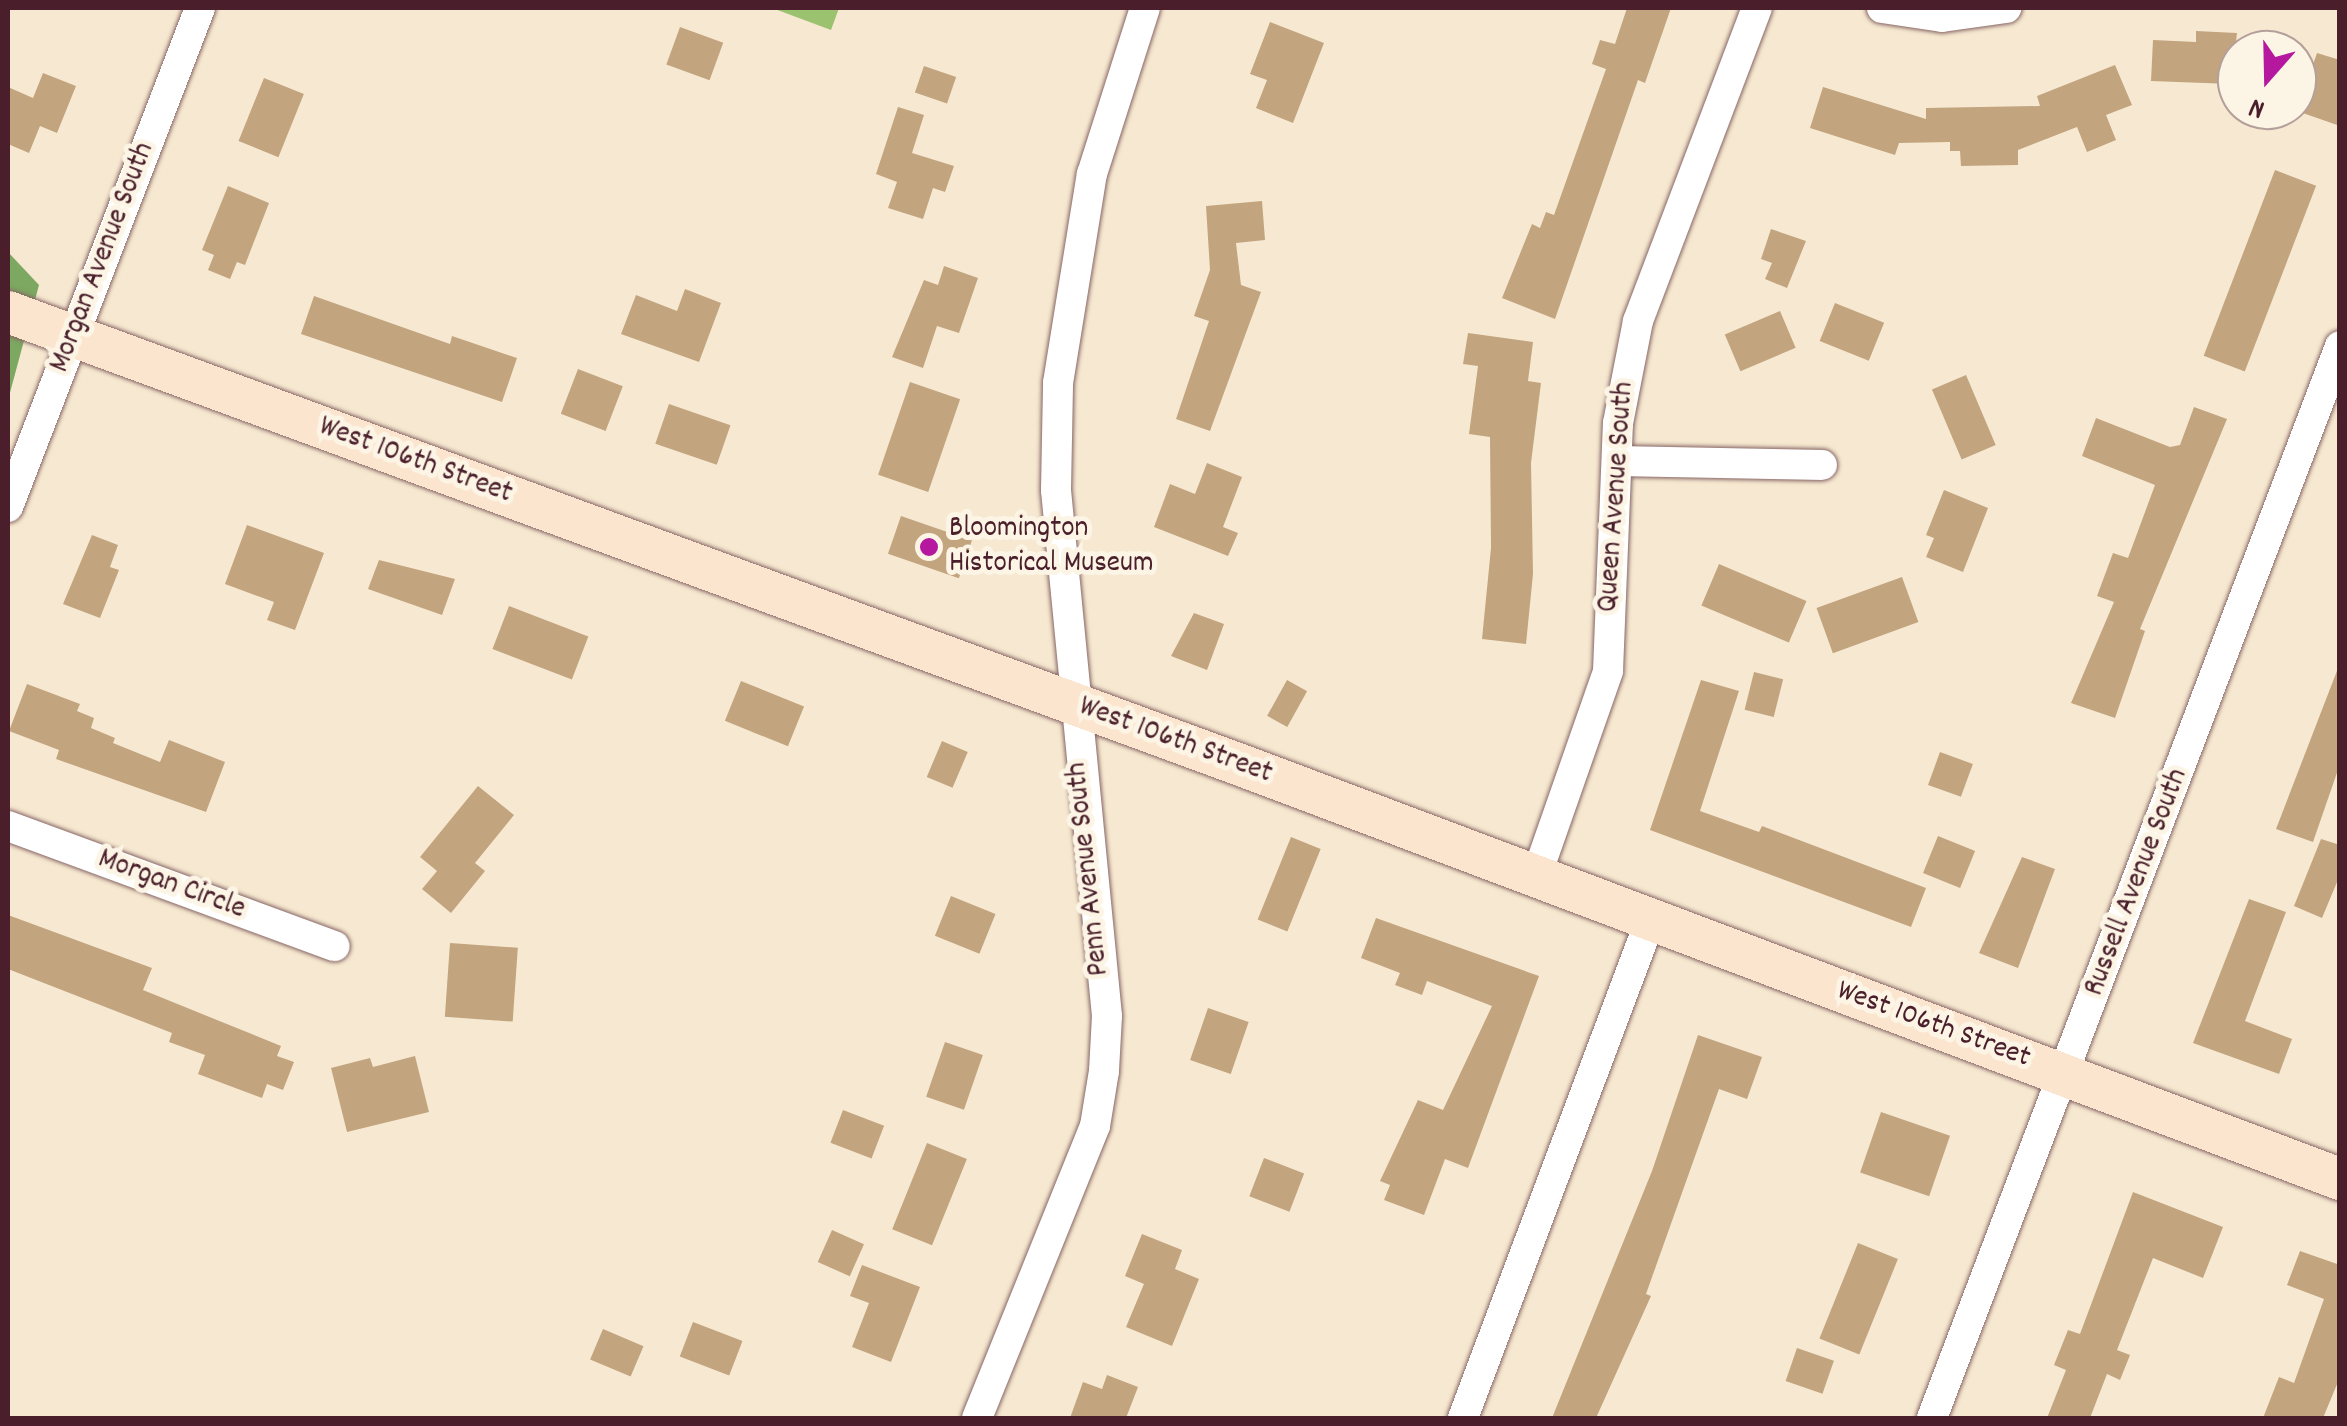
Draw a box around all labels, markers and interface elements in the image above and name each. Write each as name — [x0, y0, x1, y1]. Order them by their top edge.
north arrow — [2217, 30, 2317, 130]
text: N — [2244, 85, 2271, 127]
street label: Morgan Avenue South — [44, 138, 164, 378]
street label: Queen Avenue South — [1592, 381, 1644, 613]
street label: West 106th Street — [313, 410, 517, 514]
place label: Bloomington Historical Museum — [949, 512, 1154, 582]
marker: Bloomington Historical Museum — [918, 536, 940, 558]
street label: West 106th Street — [1073, 690, 1277, 794]
street label: Penn Avenue South — [1061, 760, 1119, 978]
street label: Russell Avenue South — [2078, 764, 2198, 1002]
street label: Morgan Circle — [93, 843, 249, 929]
street label: West 106th Street — [1831, 974, 2035, 1078]

